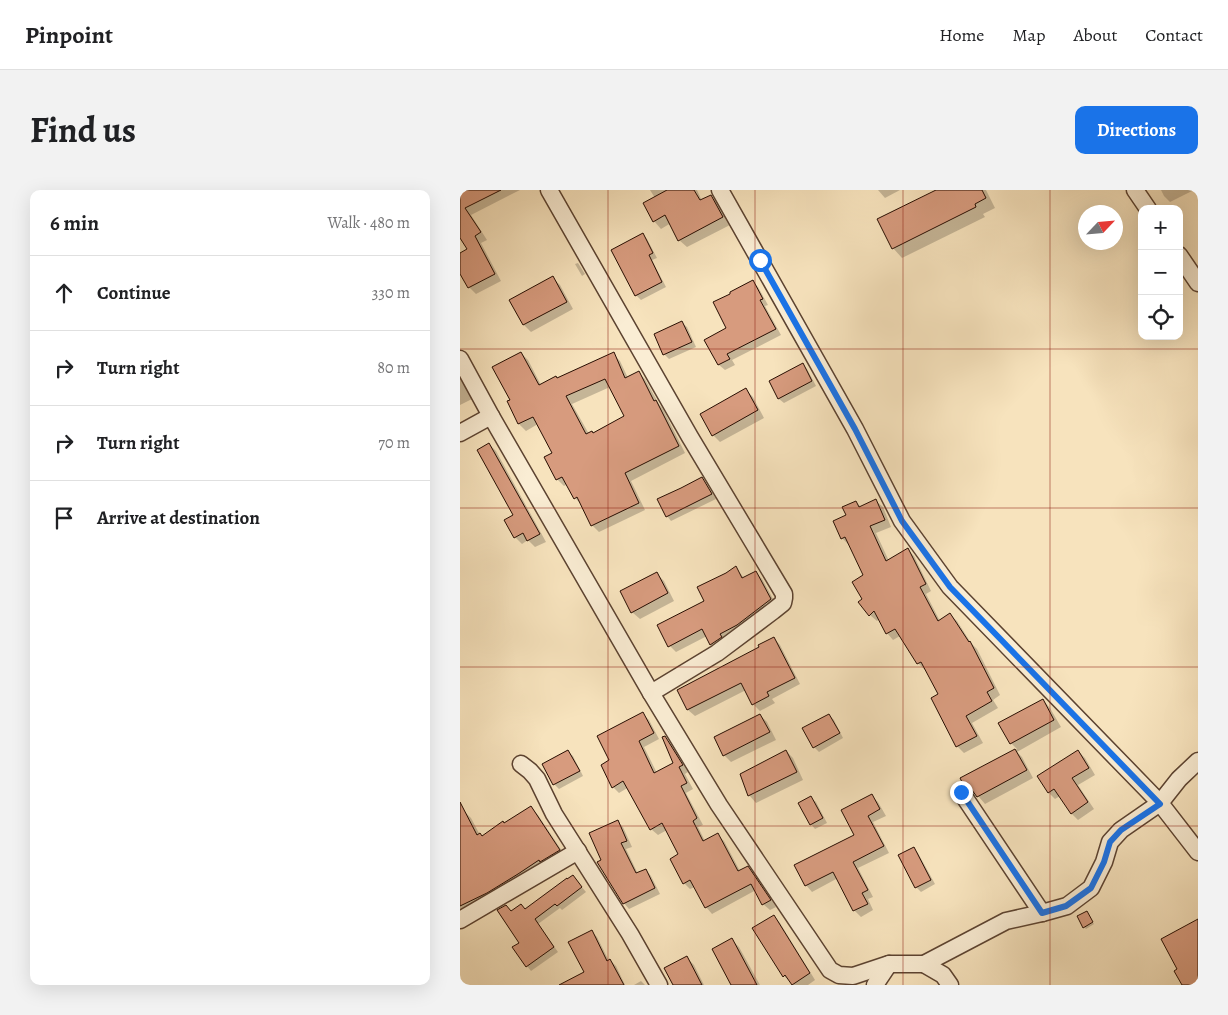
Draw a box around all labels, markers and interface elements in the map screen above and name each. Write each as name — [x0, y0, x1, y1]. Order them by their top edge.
text: Pinpoint — [25, 19, 113, 51]
text: Home — [939, 23, 984, 47]
text: Map — [1012, 23, 1045, 47]
text: About — [1073, 23, 1117, 47]
text: Contact — [1145, 23, 1203, 47]
text: Find us — [30, 106, 136, 154]
button: Directions — [1075, 106, 1198, 154]
north arrow — [1078, 205, 1123, 250]
map controls — [1138, 205, 1183, 340]
button: + — [1138, 205, 1183, 250]
text: 6 min — [50, 209, 99, 237]
text: Walk · 480 m — [328, 212, 410, 234]
route start — [749, 249, 772, 272]
button: − — [1138, 250, 1183, 295]
icon: ahead — [50, 279, 78, 307]
text: Continue — [97, 280, 171, 306]
text: 330 m — [372, 282, 410, 304]
button: locate — [1138, 295, 1183, 340]
icon: right — [50, 354, 78, 382]
text: Turn right — [97, 355, 179, 381]
text: 80 m — [377, 357, 410, 379]
icon: right — [50, 429, 78, 457]
text: Turn right — [97, 430, 179, 456]
text: 70 m — [378, 432, 410, 454]
icon: arrive — [50, 504, 78, 532]
text: Arrive at destination — [97, 505, 260, 531]
route end — [950, 781, 973, 804]

